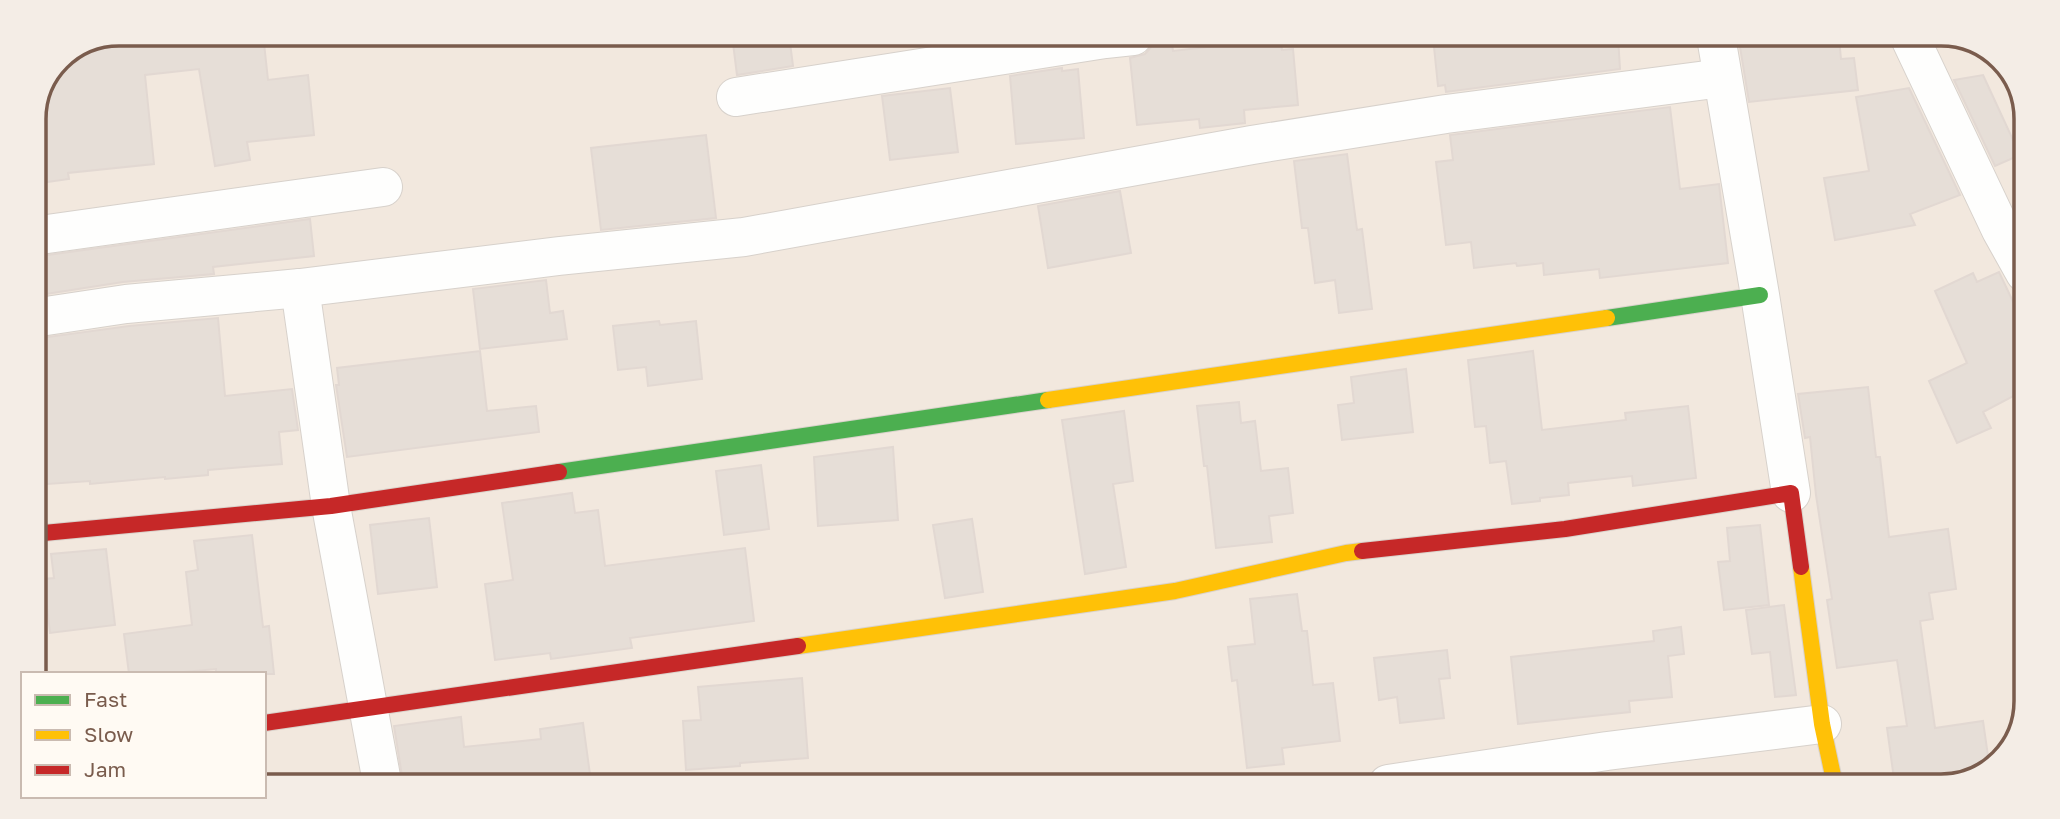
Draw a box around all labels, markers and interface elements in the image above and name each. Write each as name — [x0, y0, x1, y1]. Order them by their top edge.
legend — [21, 672, 266, 798]
text: Fast — [84, 686, 127, 712]
text: Slow — [84, 721, 133, 747]
text: Jam — [84, 756, 126, 782]

